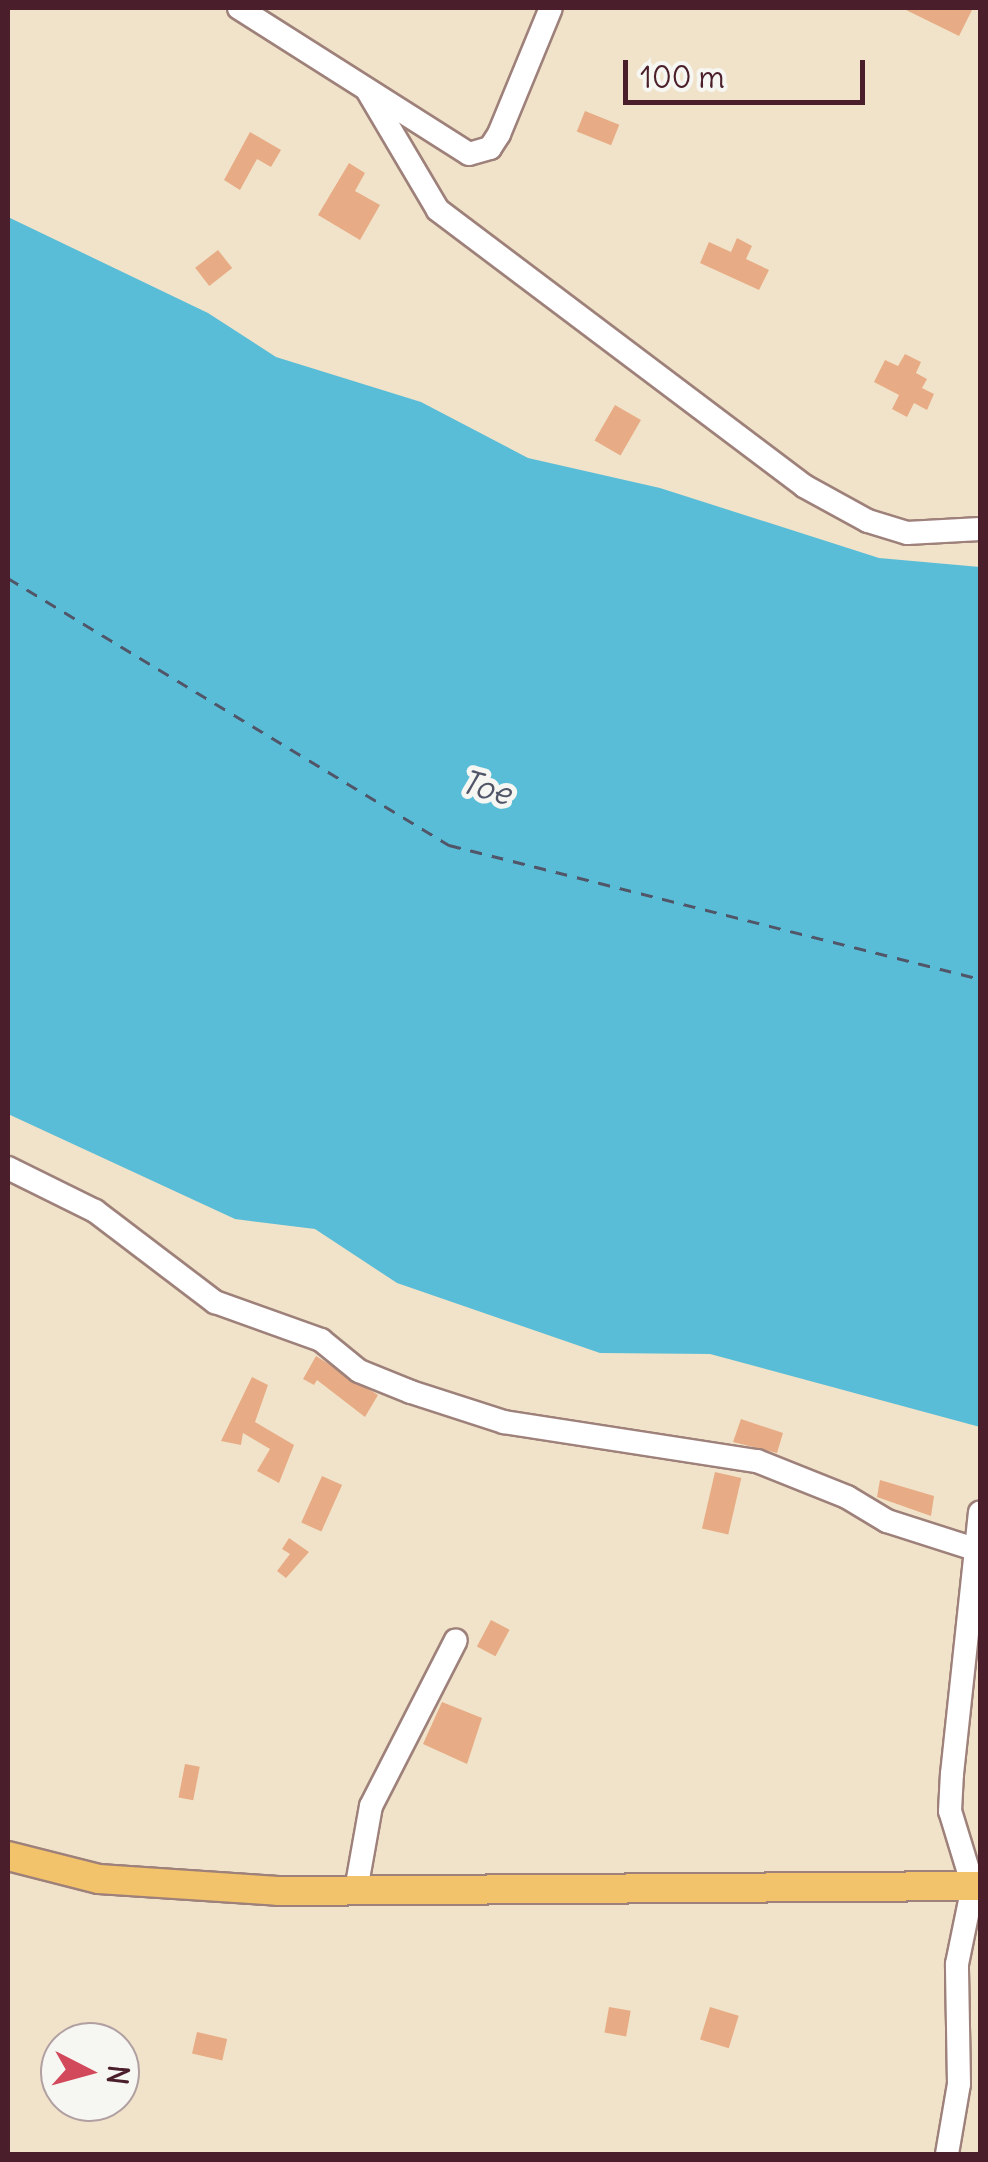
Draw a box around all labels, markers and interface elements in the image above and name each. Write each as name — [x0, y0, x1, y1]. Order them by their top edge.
scale bar — [628, 40, 870, 102]
text: 100 m — [640, 58, 725, 96]
water label: Toe — [457, 763, 515, 813]
north arrow — [40, 2022, 140, 2122]
text: N — [99, 2063, 137, 2086]

